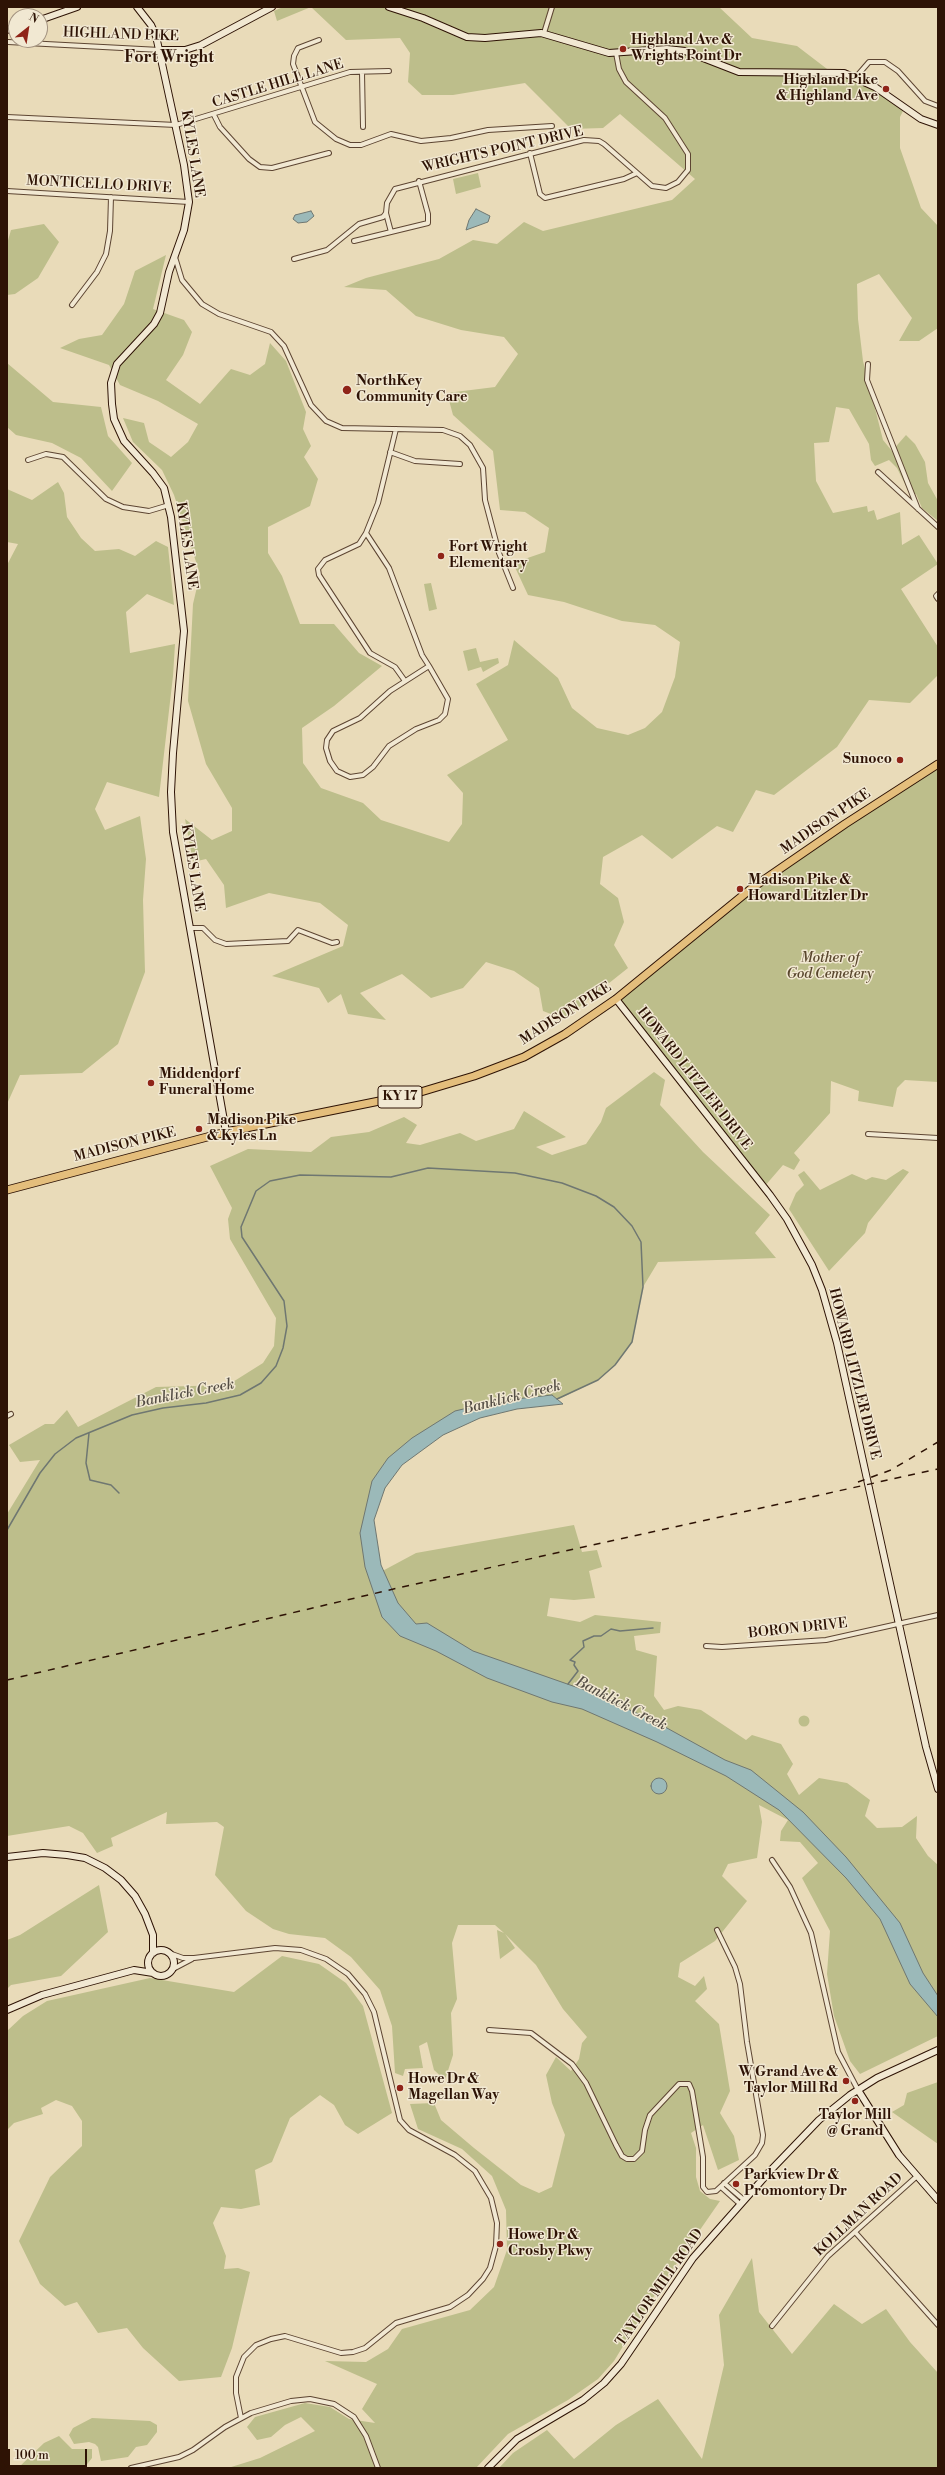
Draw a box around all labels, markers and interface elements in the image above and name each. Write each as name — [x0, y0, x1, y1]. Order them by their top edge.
north arrow — [8, 8, 48, 48]
text: N — [26, 10, 41, 27]
street label: HIGHLAND PIKE — [63, 25, 179, 45]
place label: Highland Ave & Wrights Point Dr — [631, 33, 742, 66]
marker: Highland Ave & Wrights Point Dr — [618, 44, 628, 54]
district label: Fort Wright — [124, 48, 214, 68]
street label: CASTLE HILL LANE — [210, 56, 346, 112]
place label: Highland Pike & Highland Ave — [776, 73, 878, 106]
marker: Highland Pike & Highland Ave — [881, 84, 891, 94]
street label: KYLES LANE — [177, 109, 207, 199]
street label: WRIGHTS POINT DRIVE — [421, 123, 585, 177]
street label: MONTICELLO DRIVE — [26, 173, 172, 197]
place label: NorthKey Community Care — [356, 374, 468, 406]
marker: NorthKey Community Care — [341, 384, 353, 396]
street label: KYLES LANE — [172, 501, 200, 591]
place label: Fort Wright Elementary — [449, 540, 527, 572]
marker: Fort Wright Elementary — [436, 551, 446, 561]
place label: Sunoco — [843, 752, 892, 768]
marker: Sunoco — [895, 755, 905, 765]
street label: MADISON PIKE — [778, 786, 874, 858]
street label: KYLES LANE — [177, 823, 207, 913]
place label: Madison Pike & Howard Litzler Dr — [748, 873, 868, 906]
marker: Madison Pike & Howard Litzler Dr — [735, 884, 745, 894]
park label: Mother of God Cemetery — [786, 951, 874, 984]
street label: MADISON PIKE — [517, 979, 615, 1049]
street label: HOWARD LITZLER DRIVE — [633, 1004, 755, 1154]
place label: Middendorf Funeral Home — [159, 1067, 254, 1100]
marker: Middendorf Funeral Home — [146, 1078, 156, 1088]
road number: KY 17 — [378, 1086, 422, 1108]
place label: Madison Pike & Kyles Ln — [207, 1113, 296, 1146]
street label: MADISON PIKE — [72, 1124, 178, 1166]
marker: Madison Pike & Kyles Ln — [194, 1124, 204, 1134]
street label: HOWARD LITZLER DRIVE — [824, 1286, 884, 1462]
water label: Banklick Creek — [134, 1376, 236, 1412]
water label: Banklick Creek — [461, 1377, 563, 1419]
street label: BORON DRIVE — [748, 1615, 848, 1643]
water label: Banklick Creek — [572, 1673, 670, 1735]
place label: W Grand Ave & Taylor Mill Rd — [739, 2065, 838, 2098]
place label: Howe Dr & Magellan Way — [408, 2072, 499, 2104]
marker: W Grand Ave & Taylor Mill Rd — [841, 2076, 851, 2086]
marker: Howe Dr & Magellan Way — [395, 2083, 405, 2093]
marker: Taylor Mill @ Grand — [850, 2096, 860, 2106]
place label: Taylor Mill @ Grand — [819, 2108, 891, 2140]
place label: Parkview Dr & Promontory Dr — [744, 2168, 847, 2200]
street label: KOLLMAN ROAD — [811, 2170, 907, 2260]
marker: Parkview Dr & Promontory Dr — [731, 2179, 741, 2189]
street label: TAYLOR MILL ROAD — [613, 2226, 707, 2350]
place label: Howe Dr & Crosby Pkwy — [508, 2228, 592, 2260]
marker: Howe Dr & Crosby Pkwy — [495, 2239, 505, 2249]
scale bar — [10, 2441, 89, 2467]
text: 100 m — [15, 2448, 49, 2463]

